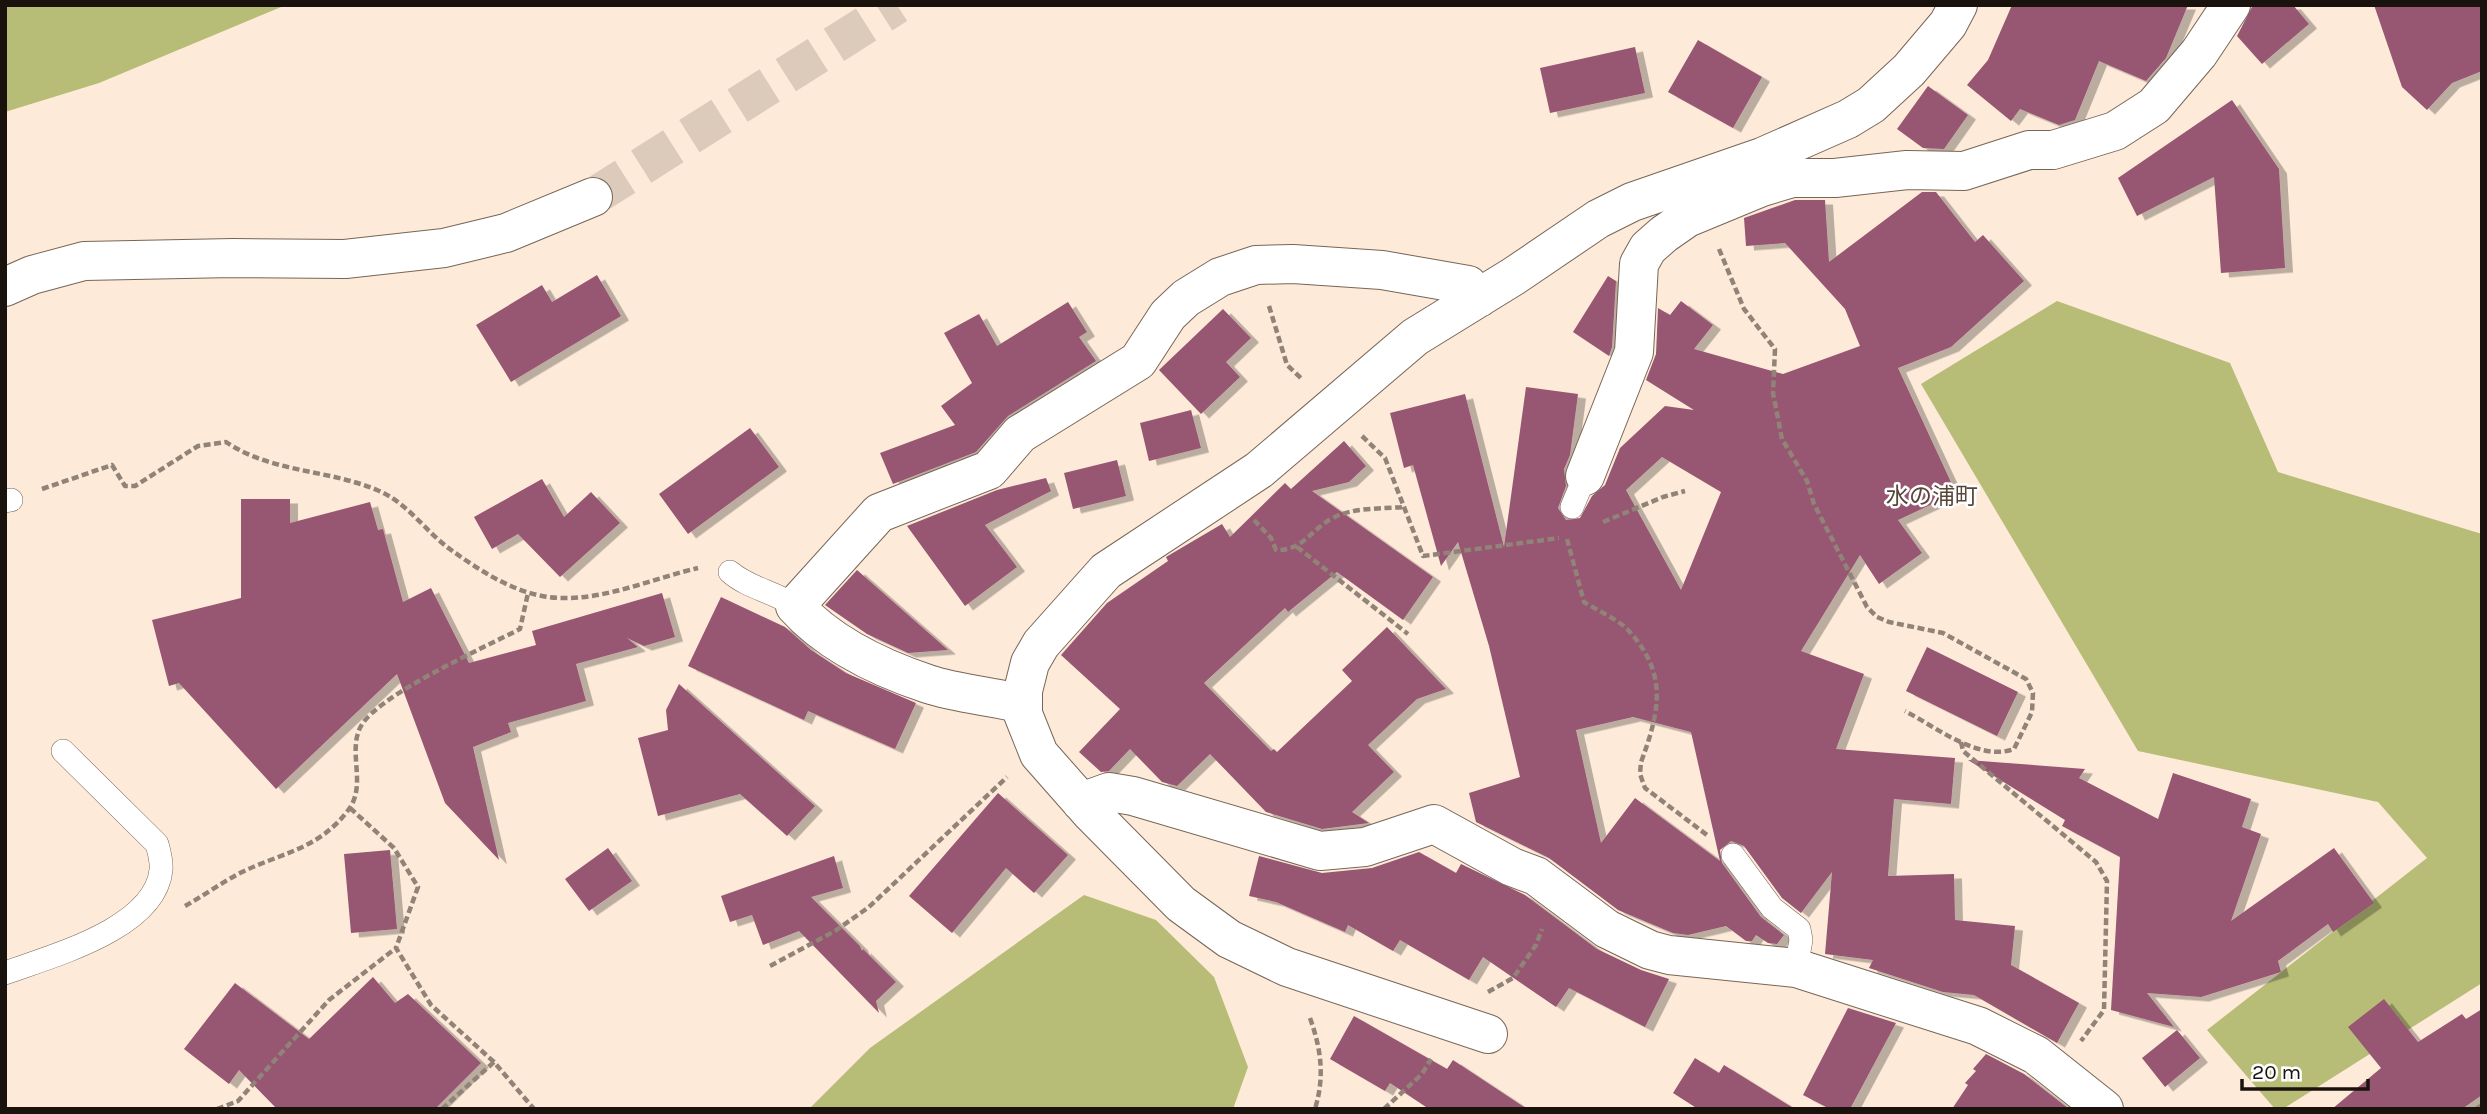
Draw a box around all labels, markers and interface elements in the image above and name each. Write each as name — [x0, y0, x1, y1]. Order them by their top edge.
district label: 水の浦町 — [1886, 483, 1978, 510]
scale bar — [2242, 1048, 2368, 1092]
text: 20 m — [2252, 1060, 2301, 1084]

